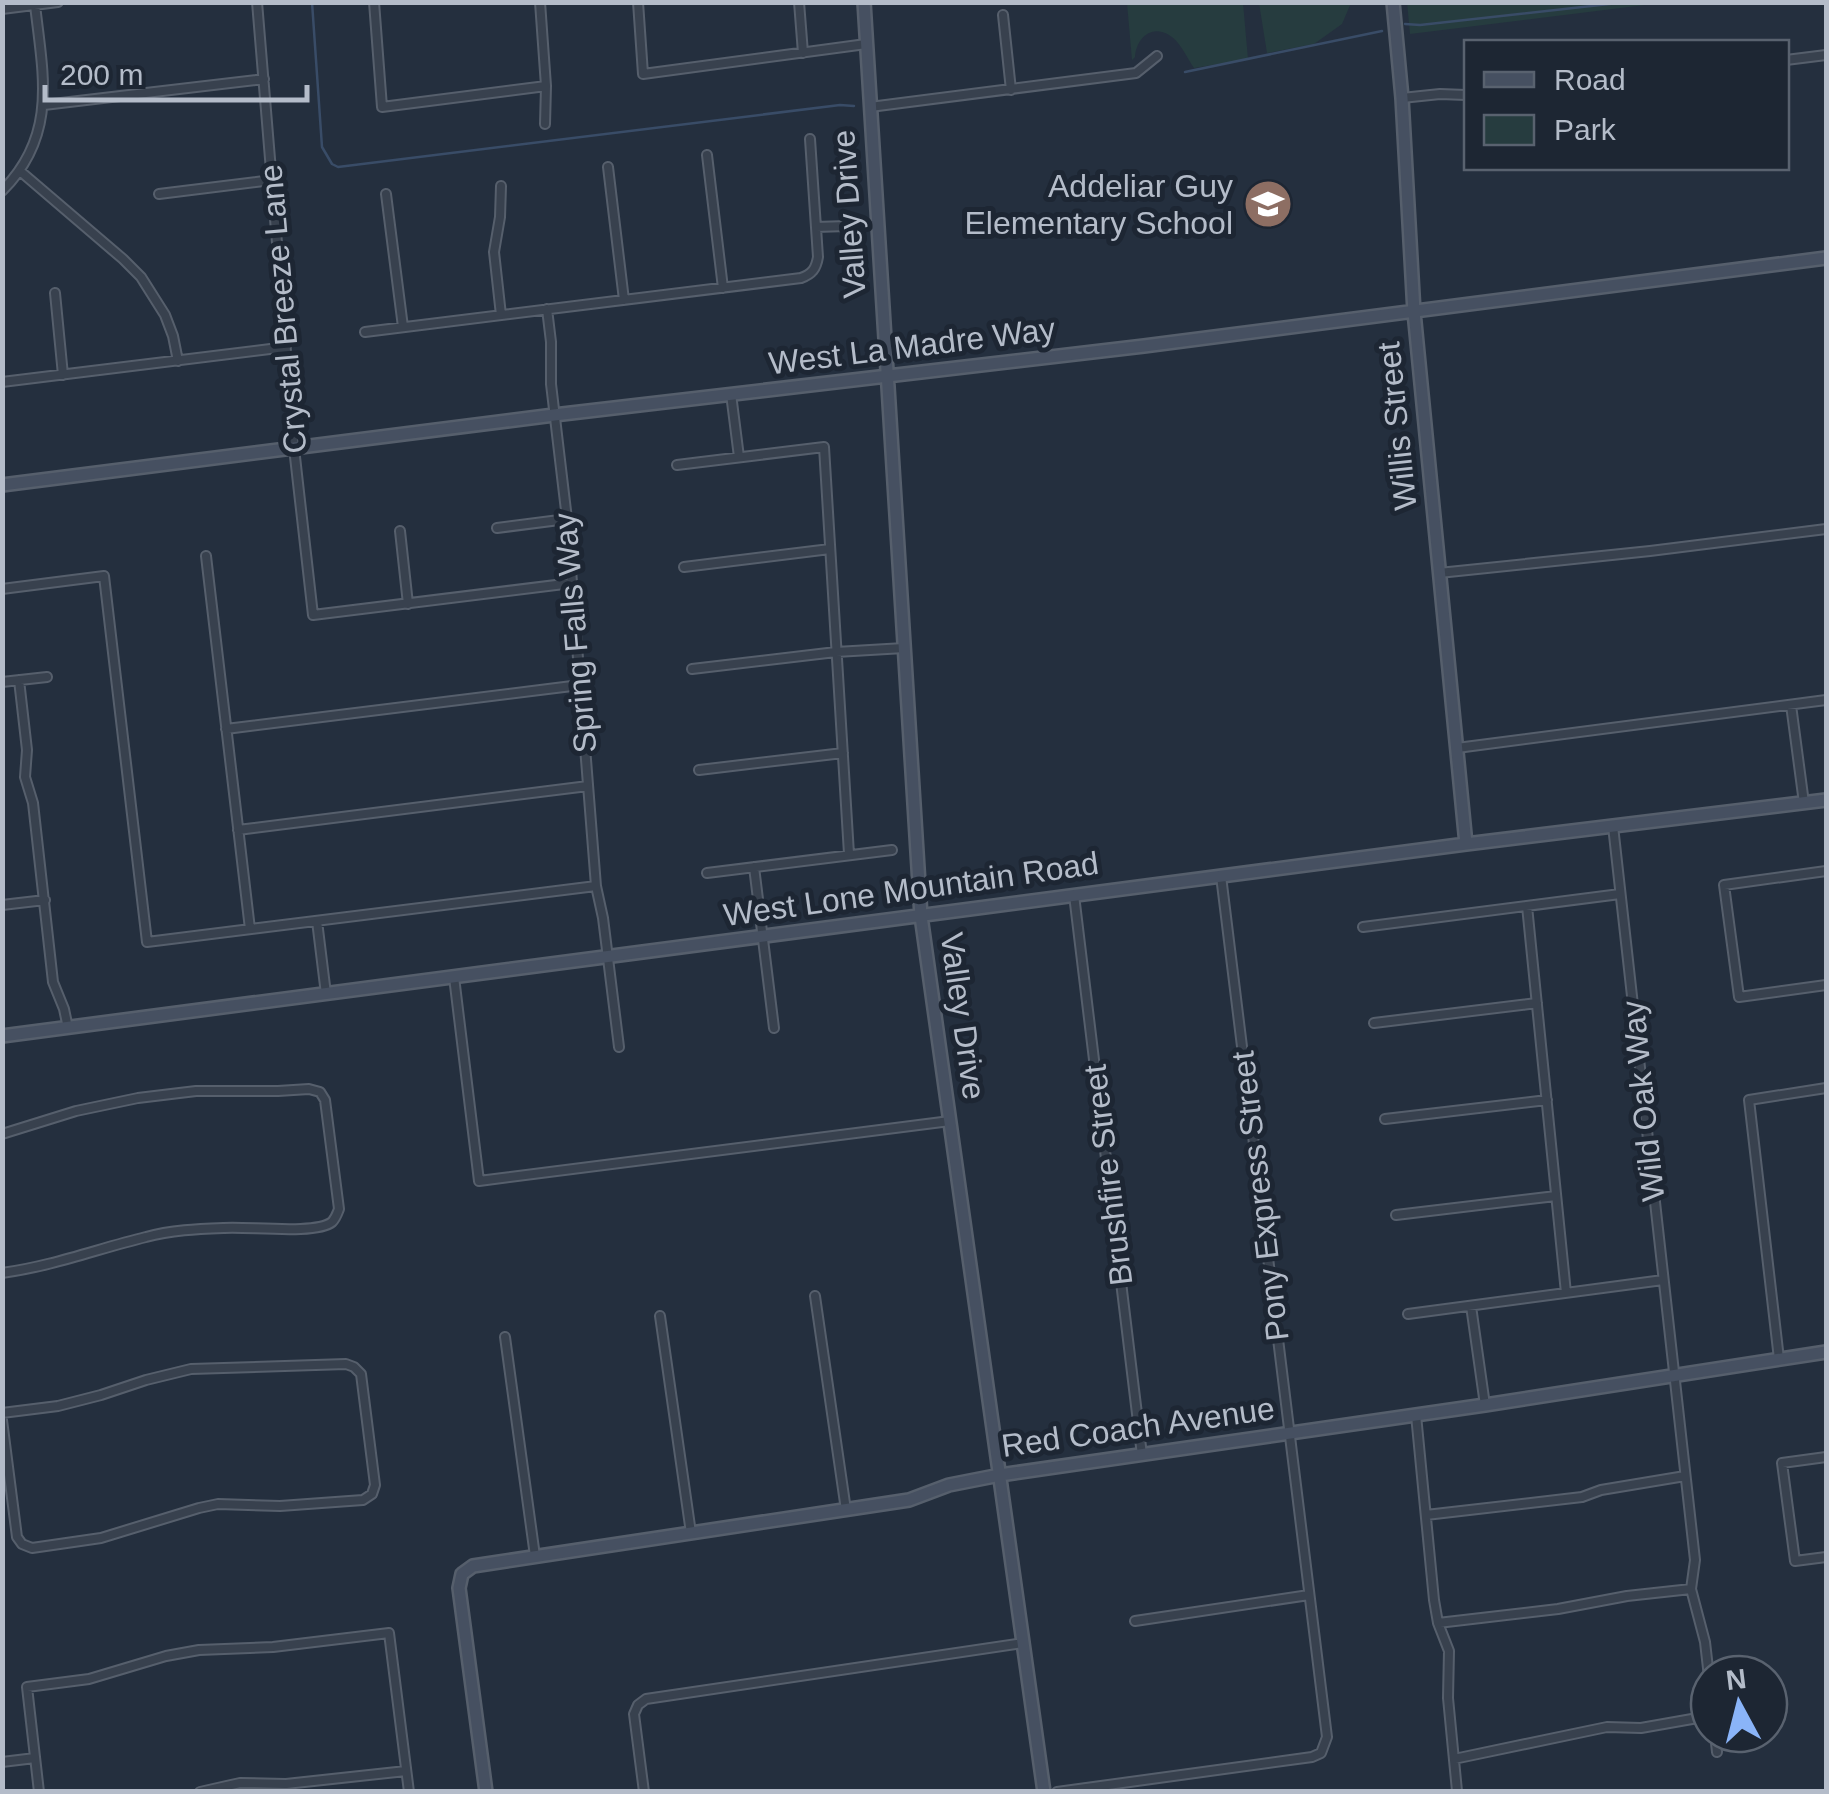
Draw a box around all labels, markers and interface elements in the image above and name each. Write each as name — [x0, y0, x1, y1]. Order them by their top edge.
scale bar — [45, 40, 308, 102]
legend — [1464, 40, 1789, 170]
text: 200 m — [60, 58, 143, 91]
text: Road — [1554, 63, 1626, 96]
text: Park — [1554, 113, 1617, 146]
street label: Valley Drive — [825, 129, 873, 299]
street label: Crystal Breeze Lane — [252, 163, 314, 455]
place label: Addeliar Guy Elementary School — [964, 168, 1233, 241]
school or university icon: Addeliar Guy Elementary School — [1242, 178, 1294, 230]
street label: West La Madre Way — [767, 311, 1057, 381]
street label: Willis Street — [1370, 340, 1424, 512]
street label: Spring Falls Way — [547, 512, 603, 754]
street label: West Lone Mountain Road — [721, 845, 1101, 933]
street label: Valley Drive — [933, 930, 993, 1102]
street label: Wild Oak Way — [1615, 999, 1671, 1203]
street label: Pony Express Street — [1224, 1049, 1296, 1343]
street label: Brushfire Street — [1077, 1062, 1139, 1288]
street label: Red Coach Avenue — [999, 1390, 1277, 1464]
north arrow — [1689, 1654, 1789, 1754]
text: N — [1724, 1663, 1748, 1696]

